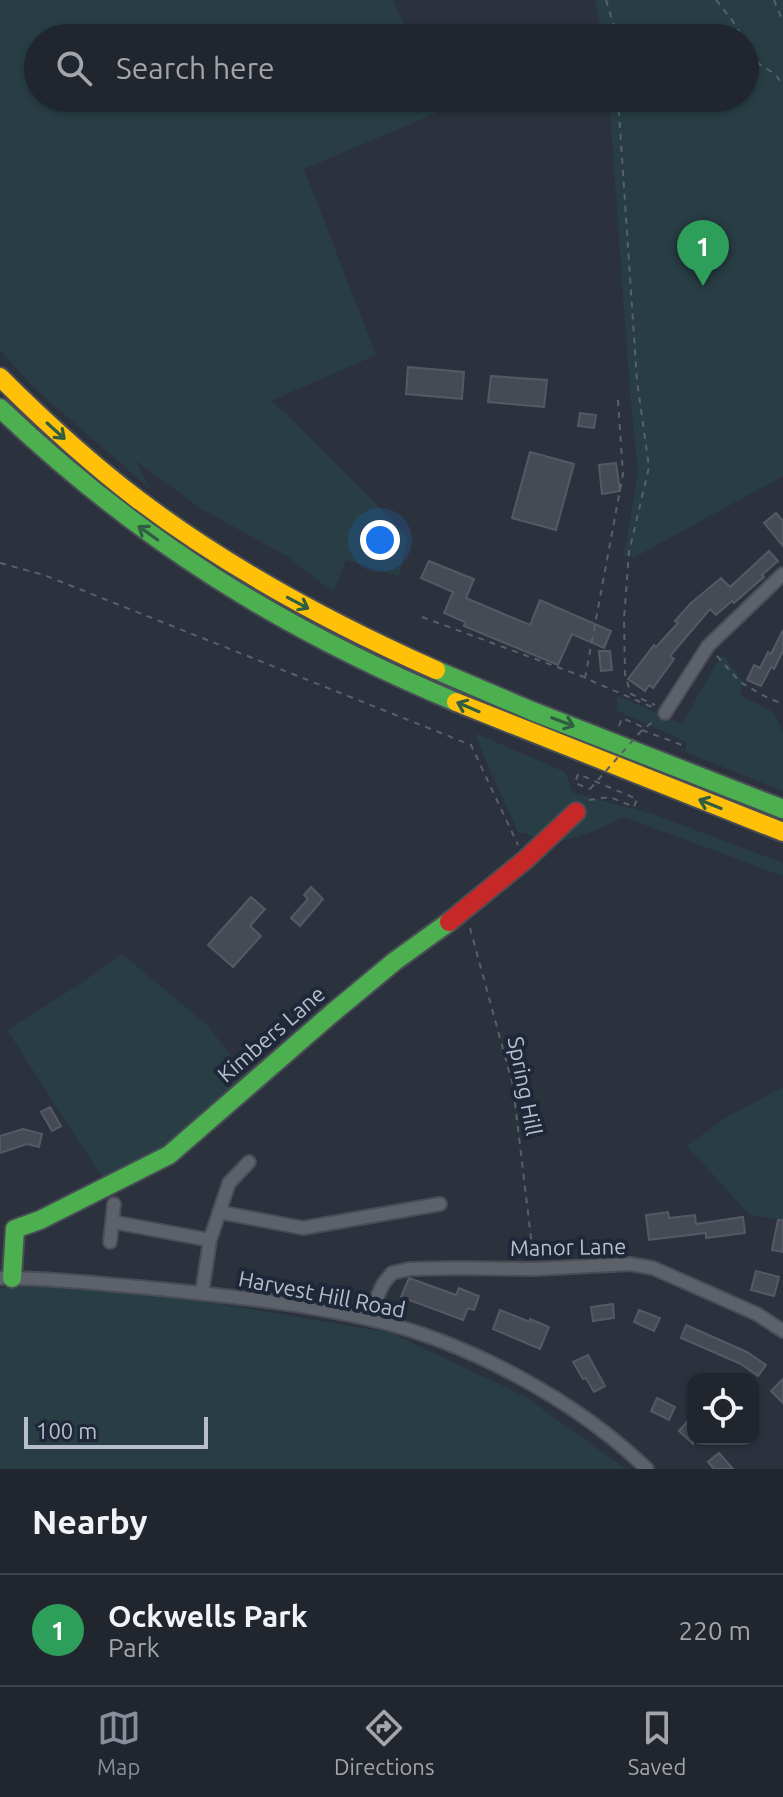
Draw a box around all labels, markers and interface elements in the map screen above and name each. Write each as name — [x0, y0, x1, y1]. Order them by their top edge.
search box — [24, 24, 759, 112]
icon: search — [52, 46, 96, 90]
text: Search here — [116, 51, 275, 85]
pin: 1 — [677, 220, 729, 286]
one-way arrow — [46, 422, 66, 440]
your location — [360, 520, 400, 560]
one-way arrow — [138, 525, 159, 542]
one-way arrow — [286, 595, 309, 611]
one-way arrow — [457, 699, 481, 714]
one-way arrow — [550, 716, 575, 730]
one-way arrow — [698, 796, 723, 810]
street label: Kimbers Lane — [212, 980, 329, 1087]
street label: Spring Hill — [504, 1034, 547, 1138]
street label: Manor Lane — [510, 1233, 626, 1260]
street label: Harvest Hill Road — [237, 1265, 408, 1322]
map controls — [687, 1373, 759, 1445]
button: locate — [687, 1373, 759, 1445]
scale bar — [24, 1413, 208, 1449]
text: 100 m — [36, 1418, 97, 1443]
text: Nearby — [32, 1502, 147, 1540]
text: Ockwells Park — [108, 1599, 307, 1633]
text: 1 — [51, 1616, 65, 1645]
text: 220 m — [679, 1616, 751, 1645]
text: Park — [108, 1633, 160, 1662]
tab: Map — [97, 1706, 141, 1779]
tab: Directions — [334, 1706, 434, 1779]
tab: Saved — [628, 1706, 686, 1779]

